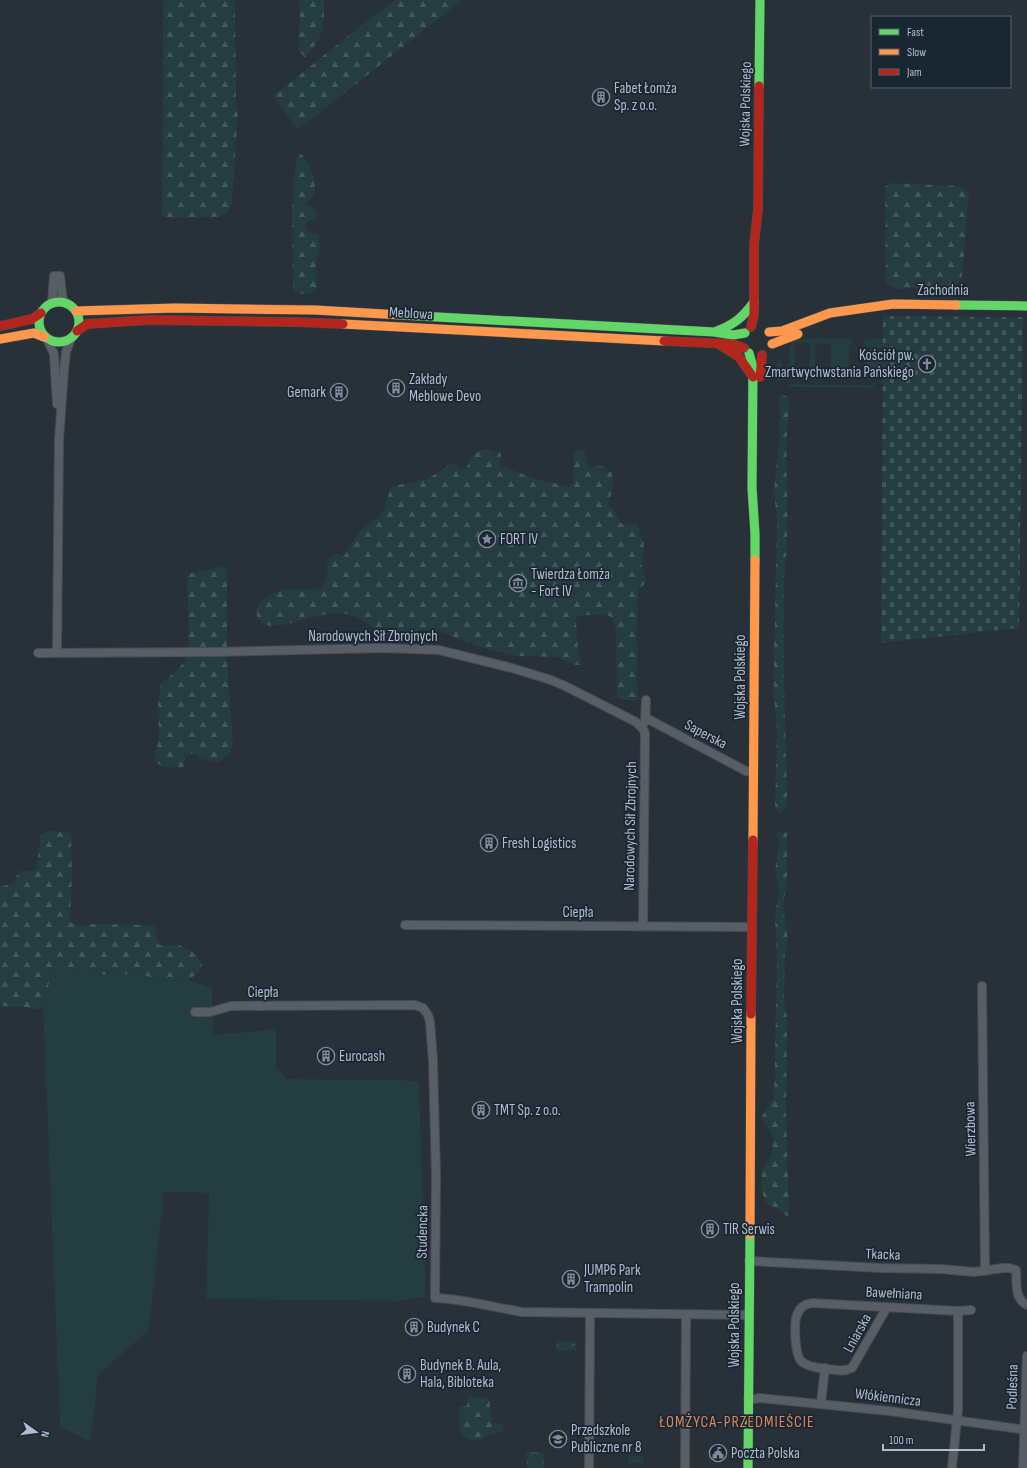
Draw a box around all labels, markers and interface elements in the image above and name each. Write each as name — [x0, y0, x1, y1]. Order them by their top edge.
legend — [871, 16, 1011, 88]
text: Fast — [907, 25, 924, 40]
text: Slow — [907, 45, 926, 60]
street label: Wojska Polskiego — [735, 61, 756, 147]
text: Jam — [906, 65, 922, 80]
place label: Fabet Łomża Sp. z o.o. — [614, 79, 677, 115]
building icon: Fabet Łomża Sp. z o.o. — [591, 87, 611, 107]
street label: Zachodnia — [917, 281, 969, 300]
street label: Meblowa — [388, 303, 434, 324]
place label: Kościół pw. Zmartwychwstania Pańskiego — [765, 346, 914, 382]
church icon: Kościół pw. Zmartwychwstania Pańskiego — [917, 354, 937, 374]
place label: Zakłady Meblowe Devo — [409, 370, 481, 406]
building icon: Zakłady Meblowe Devo — [386, 378, 406, 398]
building icon: Gemark — [329, 382, 349, 402]
place label: Gemark — [287, 383, 326, 402]
place icon: FORT IV — [477, 529, 497, 549]
place label: FORT IV — [500, 530, 538, 549]
place label: Twierdza Łomża - Fort IV — [531, 565, 610, 601]
museum icon: Twierdza Łomża - Fort IV — [508, 573, 528, 593]
street label: Narodowych Sił Zbrojnych — [308, 627, 438, 646]
street label: Wojska Polskiego — [731, 634, 750, 720]
street label: Saperska — [681, 715, 730, 754]
street label: Narodowych Sił Zbrojnych — [620, 761, 641, 891]
building icon: Fresh Logistics — [479, 833, 499, 853]
place label: Fresh Logistics — [502, 834, 576, 853]
street label: Ciepła — [563, 903, 594, 922]
street label: Wojska Polskiego — [728, 958, 747, 1044]
street label: Ciepła — [248, 983, 279, 1002]
building icon: Eurocash — [316, 1046, 336, 1066]
place label: Eurocash — [339, 1047, 385, 1066]
building icon: TMT Sp. z o.o. — [471, 1100, 491, 1120]
place label: TMT Sp. z o.o. — [494, 1101, 561, 1120]
street label: Wierzbowa — [961, 1101, 980, 1156]
street label: Studencka — [413, 1205, 432, 1259]
building icon: TIR Serwis — [700, 1219, 720, 1239]
place label: TIR Serwis — [723, 1220, 775, 1239]
street label: Tkacka — [865, 1244, 901, 1265]
place label: JUMP6 Park Trampolin — [583, 1261, 641, 1297]
building icon: JUMP6 Park Trampolin — [561, 1269, 581, 1289]
street label: Wojska Polskiego — [725, 1282, 744, 1368]
street label: Bawełniana — [865, 1283, 923, 1304]
street label: Lniarska — [839, 1310, 876, 1356]
building icon: Budynek C — [404, 1317, 424, 1337]
place label: Budynek C — [427, 1318, 480, 1337]
place label: Budynek B. Aula, Hala, Bibloteka — [420, 1356, 502, 1392]
building icon: Budynek B. Aula, Hala, Bibloteka — [397, 1364, 417, 1384]
street label: Podleśna — [1002, 1364, 1023, 1410]
street label: Włókiennicza — [854, 1384, 922, 1411]
north arrow — [16, 1412, 56, 1452]
district label: ŁOMŻYCA-PRZEDMIEŚCIE — [658, 1413, 815, 1432]
place label: Przedszkole Publiczne nr 8 — [571, 1421, 642, 1457]
scale bar — [883, 1426, 984, 1452]
school or university icon: Przedszkole Publiczne nr 8 — [548, 1429, 568, 1449]
text: N — [38, 1430, 52, 1439]
text: 100 m — [889, 1433, 914, 1448]
public building icon: Poczta Polska — [708, 1443, 728, 1463]
place label: Poczta Polska — [731, 1444, 800, 1463]

